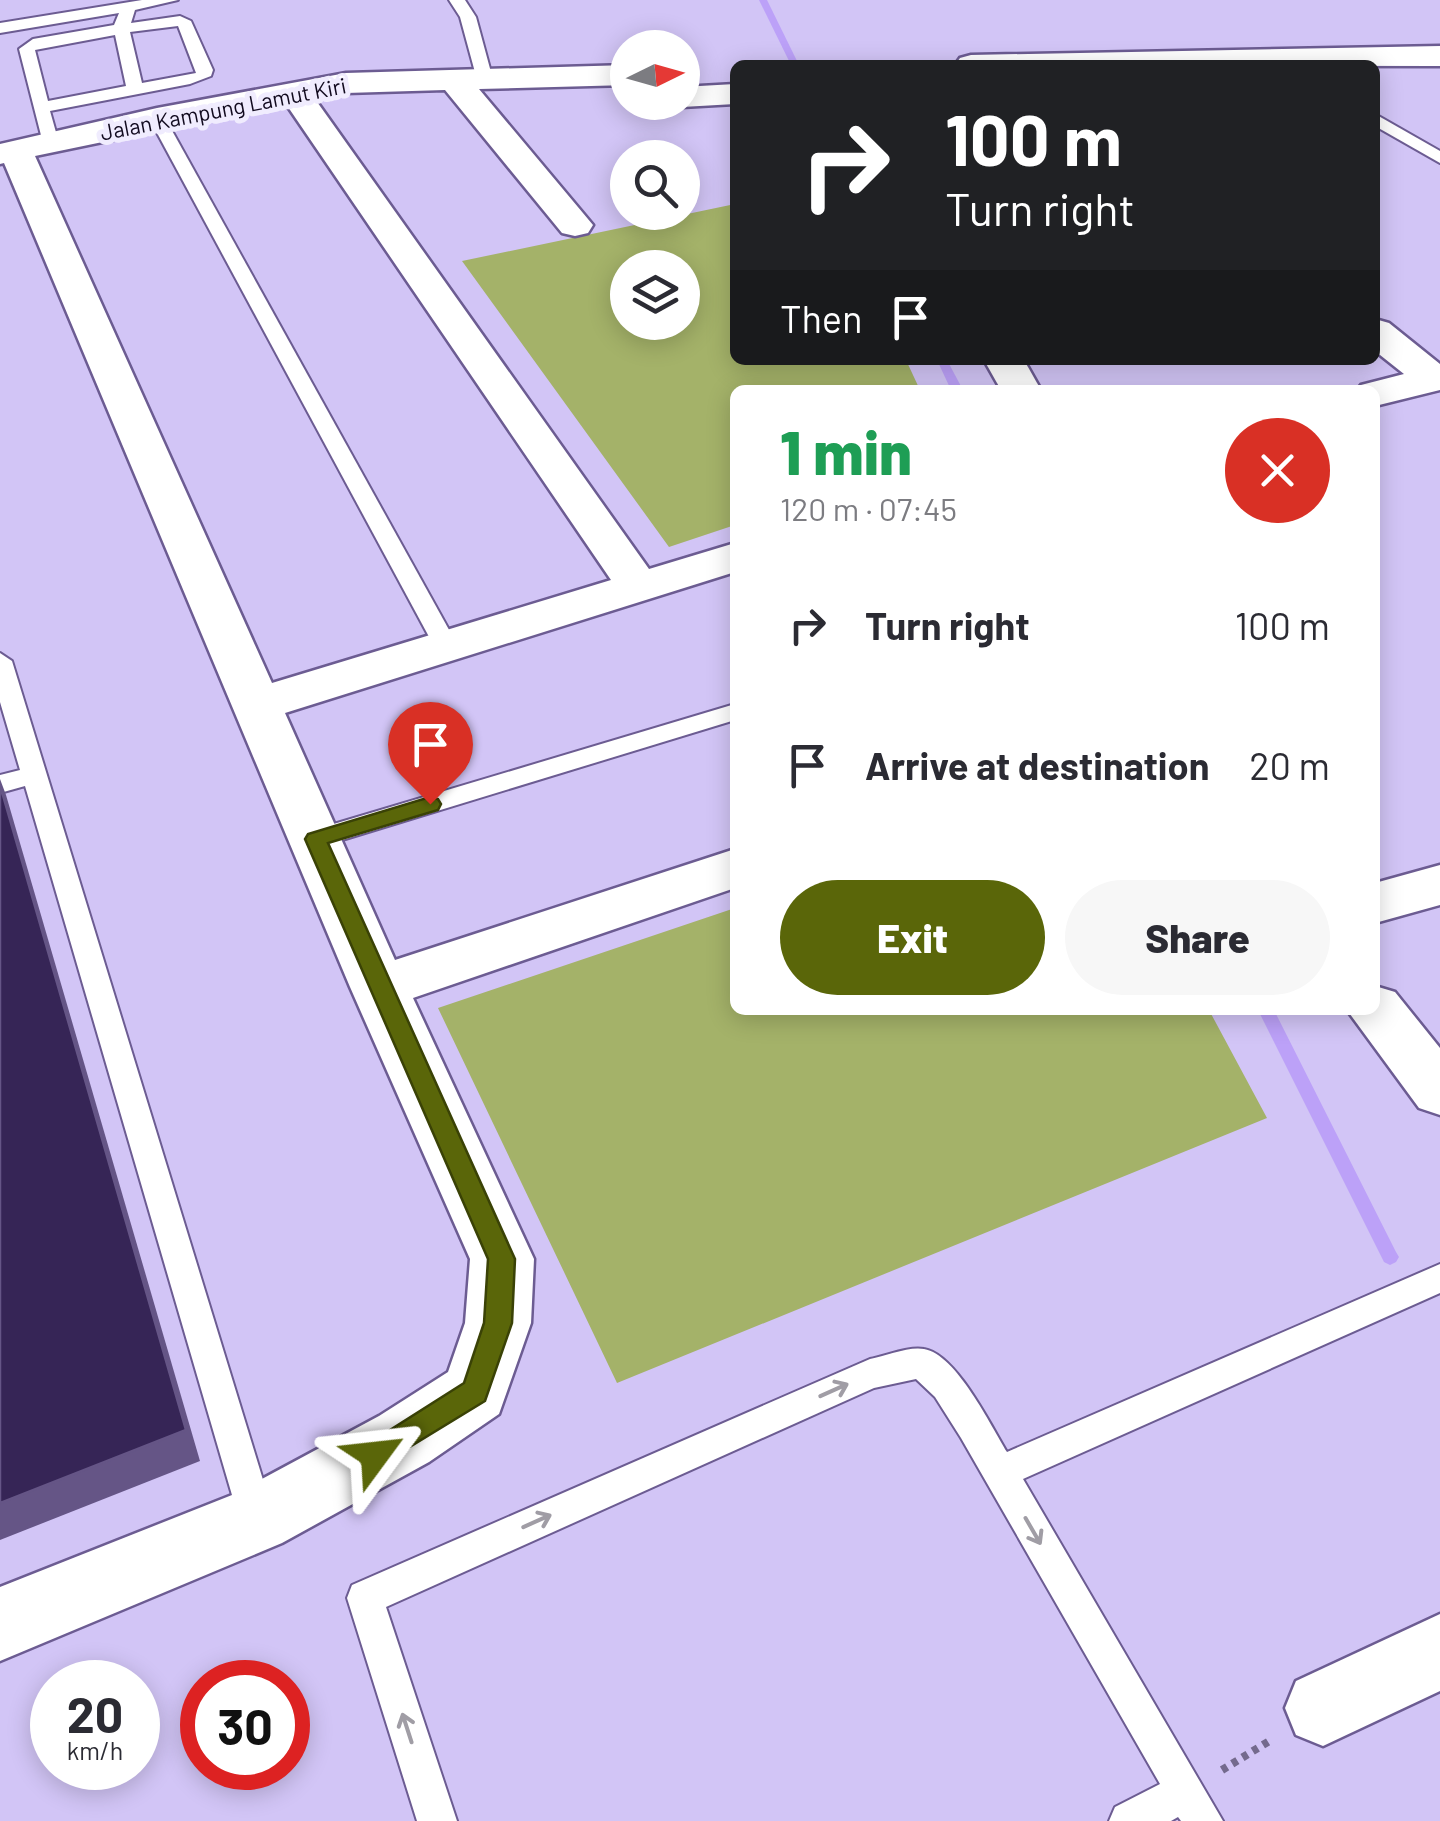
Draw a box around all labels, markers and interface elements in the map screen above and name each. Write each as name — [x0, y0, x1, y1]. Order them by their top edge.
north arrow — [610, 30, 700, 120]
map controls — [610, 30, 700, 340]
street label: Jalan Kampung Lamut Kiri — [98, 71, 348, 145]
text: 100 m — [945, 96, 1122, 180]
icon: right — [780, 100, 910, 230]
button: search — [610, 140, 700, 230]
text: Turn right — [945, 181, 1135, 235]
button: layers — [610, 250, 700, 340]
icon: arrive — [883, 290, 938, 345]
text: Then — [780, 295, 863, 341]
text: 1 min — [780, 415, 912, 487]
button: close — [1225, 418, 1330, 523]
text: 120 m · 07:45 — [780, 489, 957, 527]
icon: right — [780, 598, 835, 653]
text: Turn right — [865, 602, 1030, 648]
text: 100 m — [1235, 602, 1330, 648]
pin — [388, 702, 473, 805]
icon: arrive — [403, 717, 458, 772]
icon: arrive — [780, 738, 835, 793]
text: Arrive at destination — [865, 742, 1210, 788]
text: 20 m — [1249, 742, 1330, 788]
button: Exit — [780, 880, 1045, 995]
button: Share — [1065, 880, 1330, 995]
one-way arrow — [818, 1380, 849, 1398]
position arrow — [323, 1403, 427, 1507]
one-way arrow — [521, 1511, 551, 1530]
one-way arrow — [1023, 1516, 1043, 1545]
speed limit sign: 30 — [180, 1660, 310, 1790]
text: 20 — [67, 1683, 123, 1743]
one-way arrow — [397, 1713, 415, 1745]
text: km/h — [67, 1735, 123, 1765]

